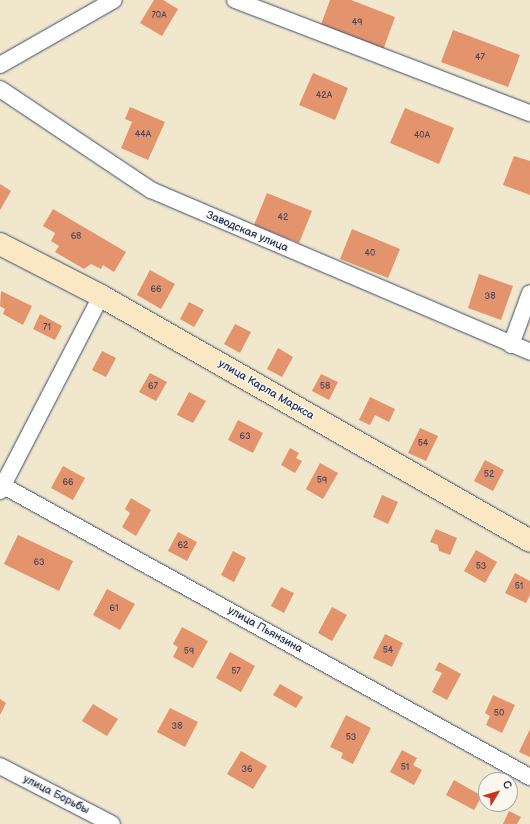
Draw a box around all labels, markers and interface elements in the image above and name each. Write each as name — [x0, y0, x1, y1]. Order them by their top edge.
house number: 70А — [151, 11, 167, 21]
house number: 49 — [352, 18, 362, 28]
house number: 47 — [475, 53, 485, 63]
house number: 42А — [316, 91, 332, 101]
house number: 44А — [135, 130, 151, 140]
house number: 40А — [414, 131, 430, 141]
street label: Заводская улица — [204, 209, 290, 255]
house number: 42 — [278, 213, 288, 223]
house number: 68 — [71, 232, 81, 242]
house number: 40 — [365, 249, 375, 259]
house number: 66 — [151, 285, 161, 295]
house number: 38 — [485, 292, 495, 302]
house number: 71 — [43, 323, 51, 333]
street label: улица Карла Маркса — [216, 357, 316, 423]
house number: 67 — [148, 382, 158, 392]
house number: 58 — [320, 382, 330, 392]
house number: 63 — [239, 432, 251, 442]
house number: 54 — [418, 439, 428, 449]
house number: 52 — [484, 470, 494, 480]
house number: 59 — [317, 476, 327, 486]
house number: 66 — [63, 478, 73, 488]
house number: 62 — [178, 541, 188, 551]
house number: 63 — [33, 558, 45, 568]
house number: 53 — [476, 562, 486, 572]
house number: 51 — [515, 582, 523, 592]
house number: 61 — [110, 604, 118, 614]
street label: улица Пьянзина — [225, 604, 305, 656]
house number: 54 — [383, 646, 393, 656]
house number: 59 — [184, 647, 194, 657]
house number: 57 — [231, 667, 241, 677]
house number: 50 — [494, 709, 504, 719]
house number: 38 — [172, 722, 182, 732]
house number: 53 — [346, 733, 356, 743]
house number: 51 — [401, 763, 409, 773]
house number: 36 — [241, 765, 253, 775]
north arrow — [478, 772, 518, 812]
street label: улица Борьбы — [21, 773, 91, 817]
text: С — [500, 778, 515, 792]

